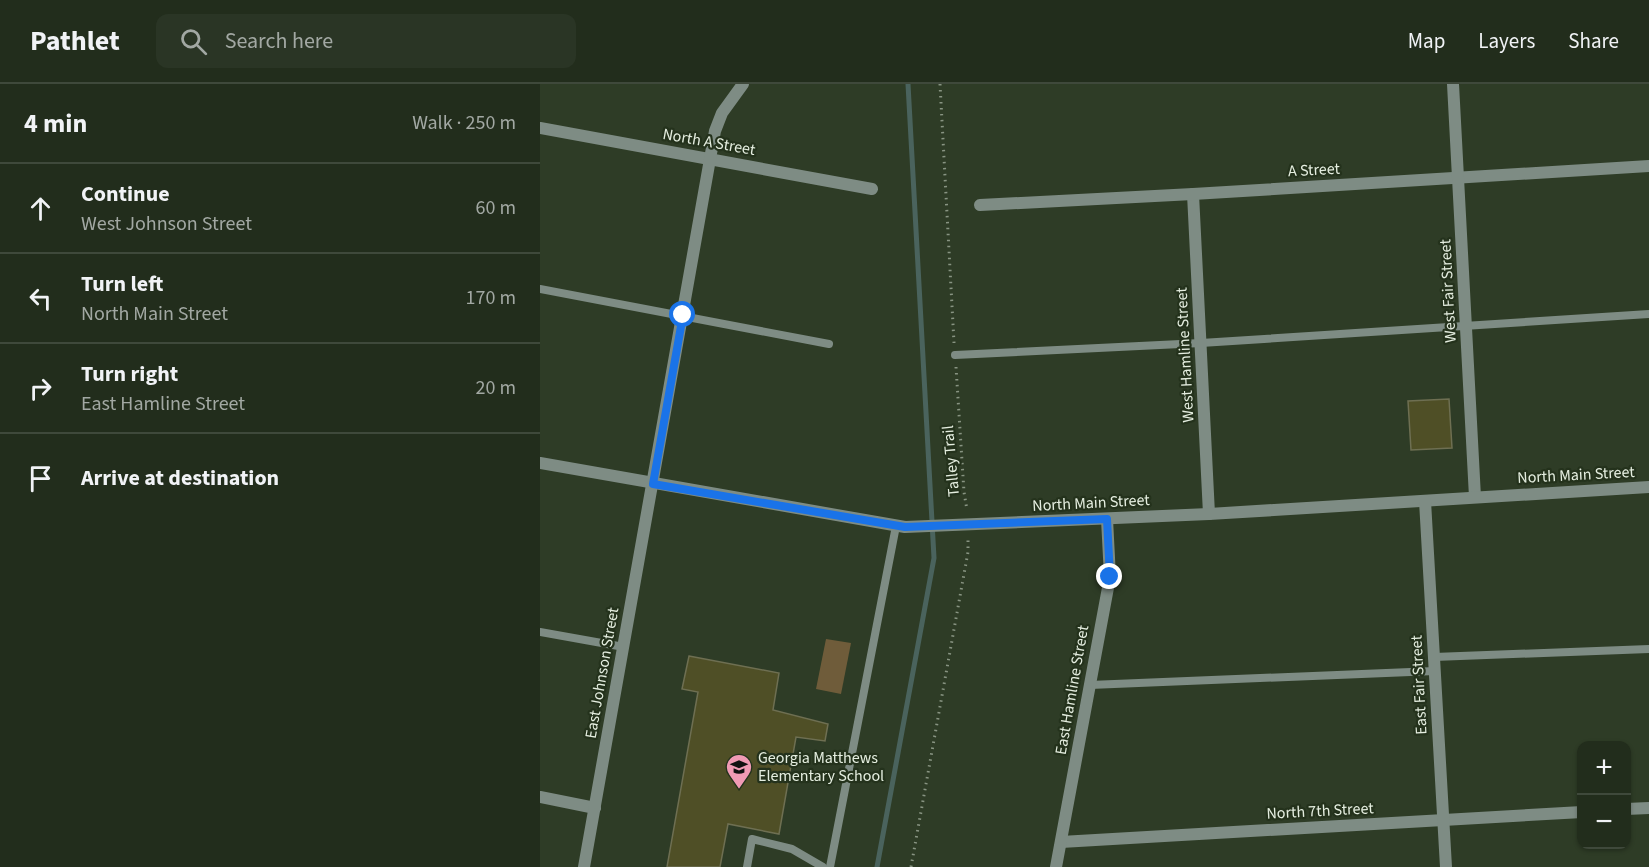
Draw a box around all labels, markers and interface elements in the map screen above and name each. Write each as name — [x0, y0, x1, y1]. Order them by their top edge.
search box — [156, 14, 576, 68]
text: Pathlet — [30, 21, 120, 61]
icon: search — [177, 25, 210, 58]
text: Search here — [225, 25, 333, 57]
text: Map — [1408, 26, 1445, 56]
text: Layers — [1478, 26, 1535, 56]
text: Share — [1568, 26, 1619, 56]
text: 4 min — [24, 105, 87, 142]
text: Walk · 250 m — [412, 109, 516, 137]
street label: North A Street — [661, 123, 758, 161]
street label: A Street — [1287, 158, 1341, 182]
text: Continue — [81, 178, 170, 210]
icon: ahead — [24, 192, 57, 225]
text: 60 m — [476, 194, 516, 222]
text: West Johnson Street — [81, 210, 252, 238]
street label: West Fair Street — [1434, 238, 1462, 343]
text: Turn left — [81, 268, 163, 300]
icon: left — [24, 282, 57, 315]
text: 170 m — [466, 284, 516, 312]
street label: West Hamline Street — [1170, 286, 1200, 423]
text: North Main Street — [81, 300, 228, 328]
route start — [669, 301, 695, 327]
text: Turn right — [81, 358, 178, 390]
icon: right — [24, 372, 57, 405]
text: 20 m — [476, 374, 516, 402]
text: East Hamline Street — [81, 390, 245, 418]
street label: Talley Trail — [937, 424, 965, 498]
street label: North Main Street — [1517, 461, 1636, 489]
icon: arrive — [24, 462, 57, 495]
text: Arrive at destination — [81, 462, 279, 494]
street label: North Main Street — [1032, 489, 1151, 517]
route end — [1096, 563, 1122, 589]
street label: East Johnson Street — [580, 605, 624, 740]
street label: East Hamline Street — [1050, 623, 1094, 757]
street label: East Fair Street — [1405, 634, 1433, 735]
map controls — [1577, 741, 1631, 849]
button: + — [1577, 741, 1631, 795]
place label: Georgia Matthews Elementary School — [758, 747, 884, 787]
school or university icon: Georgia Matthews Elementary School — [724, 752, 754, 790]
button: − — [1577, 795, 1631, 849]
street label: North 7th Street — [1266, 797, 1375, 825]

